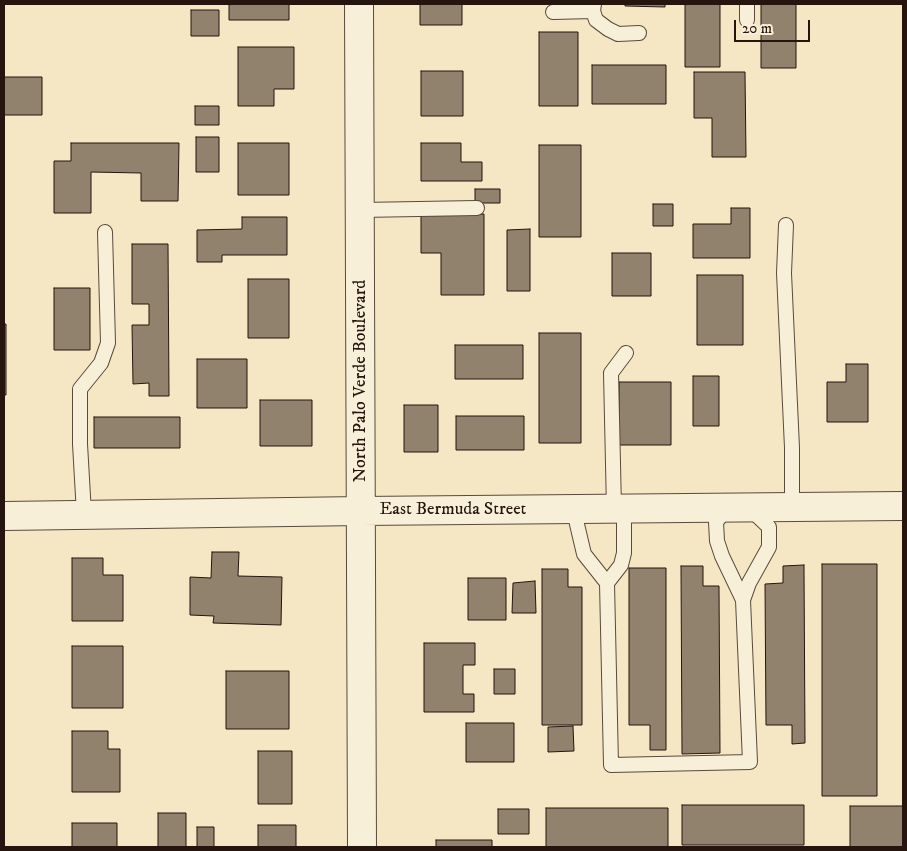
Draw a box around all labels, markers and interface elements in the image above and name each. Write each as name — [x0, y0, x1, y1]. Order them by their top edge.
scale bar — [737, 10, 813, 42]
text: 20 m — [742, 19, 772, 38]
street label: North Palo Verde Boulevard — [350, 280, 372, 482]
street label: East Bermuda Street — [380, 499, 526, 521]

